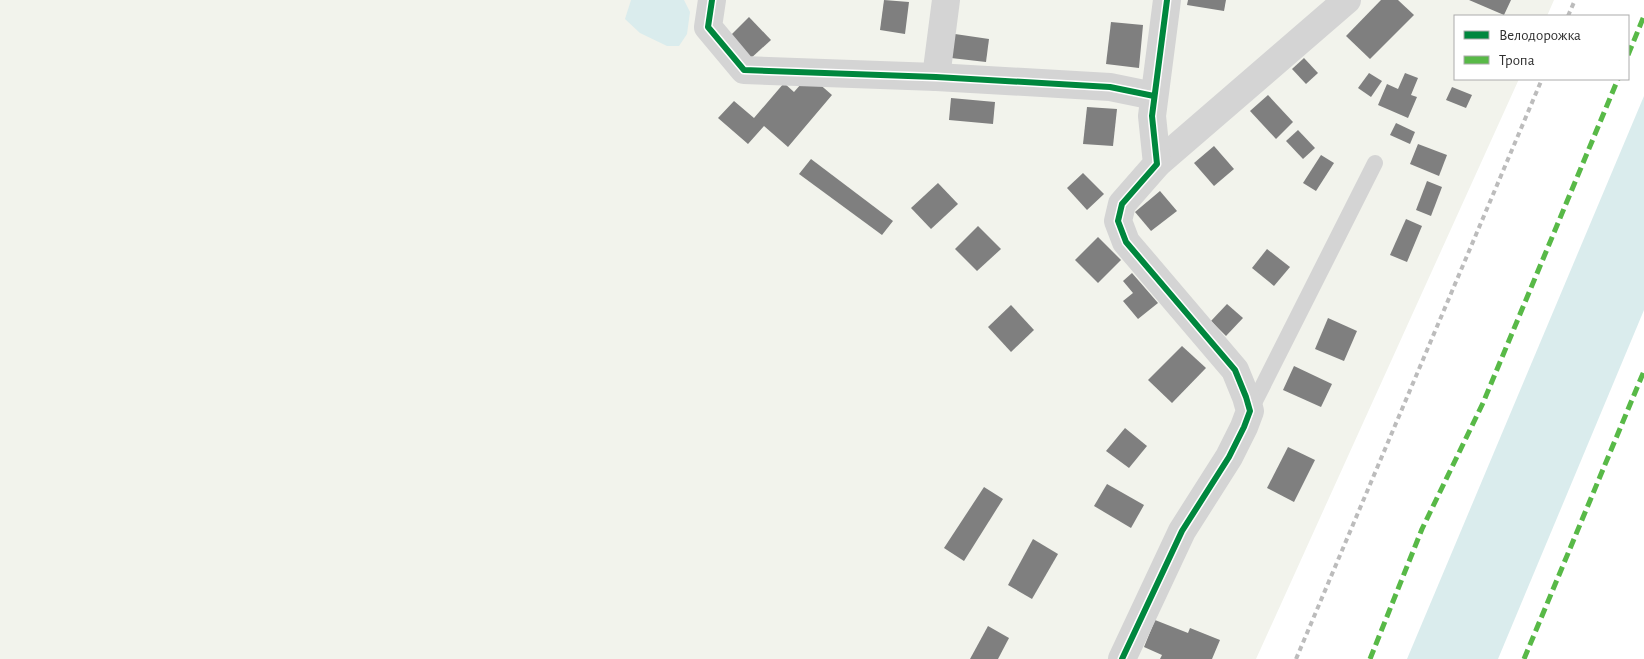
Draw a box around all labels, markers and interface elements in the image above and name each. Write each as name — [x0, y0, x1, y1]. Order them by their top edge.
legend — [1454, 15, 1629, 80]
text: Велодорожка — [1499, 28, 1581, 43]
text: Тропа — [1499, 53, 1535, 68]

